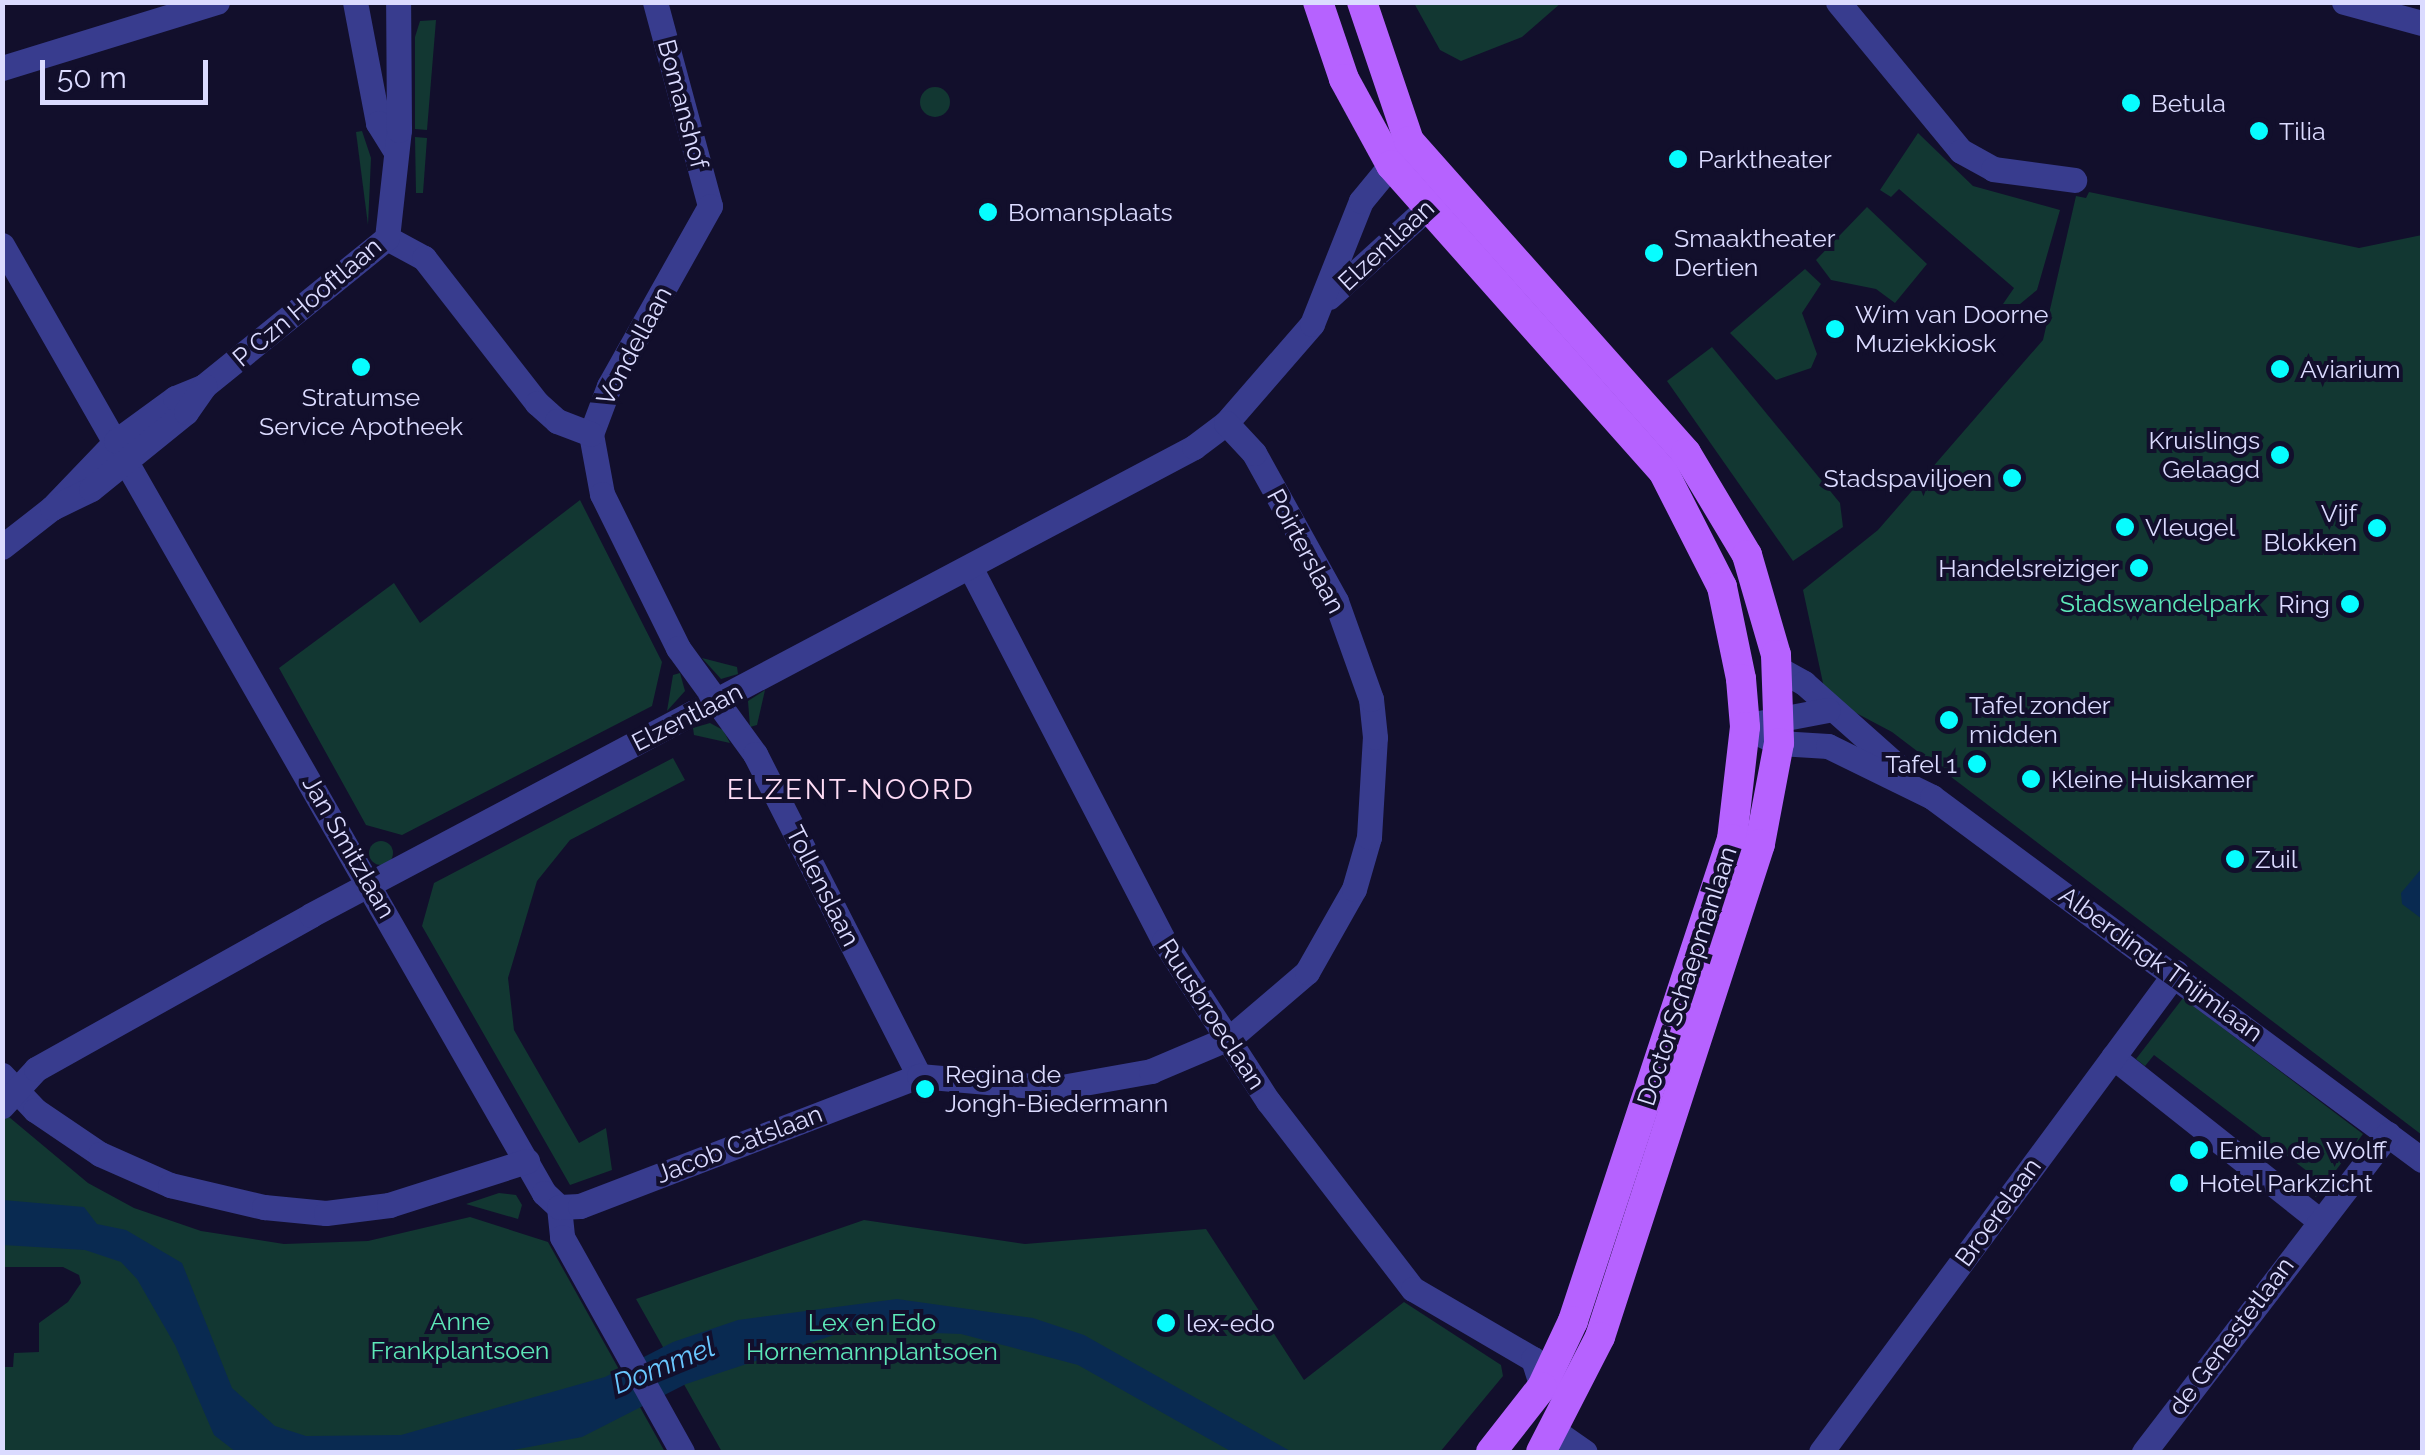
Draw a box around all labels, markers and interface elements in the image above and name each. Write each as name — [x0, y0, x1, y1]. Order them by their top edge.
street label: Bomanshof — [651, 36, 715, 172]
scale bar — [45, 40, 212, 102]
text: 50 m — [57, 60, 127, 95]
place label: Betula — [2151, 88, 2226, 118]
marker: Betula — [2120, 92, 2142, 114]
place label: Tilia — [2279, 116, 2326, 146]
marker: Tilia — [2248, 120, 2270, 142]
place label: Parktheater — [1698, 144, 1832, 174]
marker: Parktheater — [1667, 148, 1689, 170]
street label: Elzentlaan — [1332, 193, 1440, 297]
place label: Bomansplaats — [1008, 197, 1173, 227]
marker: Bomansplaats — [977, 201, 999, 223]
place label: Smaaktheater Dertien — [1674, 224, 1835, 283]
street label: P Czn Hooftlaan — [226, 231, 388, 373]
marker: Smaaktheater Dertien — [1643, 242, 1665, 264]
street label: Vondellaan — [590, 281, 678, 411]
place label: Wim van Doorne Muziekkiosk — [1855, 300, 2049, 359]
marker: Wim van Doorne Muziekkiosk — [1824, 318, 1846, 340]
place label: Aviarium — [2300, 354, 2401, 384]
marker: Stratumse Service Apotheek — [350, 356, 372, 378]
marker: Aviarium — [2269, 358, 2291, 380]
place label: Stratumse Service Apotheek — [259, 383, 463, 442]
place label: Kruislings Gelaagd — [2148, 426, 2260, 485]
marker: Kruislings Gelaagd — [2269, 444, 2291, 466]
place label: Stadspaviljoen — [1823, 463, 1992, 493]
marker: Stadspaviljoen — [2001, 467, 2023, 489]
street label: Poirterslaan — [1261, 484, 1351, 618]
place label: Vijf Blokken — [2264, 499, 2357, 558]
place label: Vleugel — [2145, 512, 2235, 542]
marker: Vleugel — [2114, 516, 2136, 538]
marker: Vijf Blokken — [2366, 517, 2388, 539]
place label: Handelsreiziger — [1938, 553, 2119, 583]
marker: Handelsreiziger — [2128, 557, 2150, 579]
park label: Stadswandelpark — [2060, 588, 2260, 618]
place label: Ring — [2278, 589, 2330, 619]
marker: Ring — [2339, 593, 2361, 615]
street label: Elzentlaan — [627, 676, 747, 758]
place label: Tafel zonder midden — [1969, 691, 2111, 750]
marker: Tafel zonder midden — [1938, 709, 1960, 731]
place label: Tafel 1 — [1884, 749, 1957, 779]
marker: Tafel 1 — [1966, 753, 1988, 775]
place label: Kleine Huiskamer — [2051, 764, 2254, 794]
marker: Kleine Huiskamer — [2020, 768, 2042, 790]
street label: Jan Smitzlaan — [296, 771, 402, 923]
district label: ELZENT-NOORD — [727, 773, 975, 807]
street label: Tollenslaan — [780, 821, 866, 951]
street label: Doctor Schaepmanlaan — [1631, 842, 1743, 1110]
place label: Zuil — [2255, 844, 2297, 874]
marker: Zuil — [2224, 848, 2246, 870]
street label: Alberdingk Thijmlaan — [2053, 880, 2269, 1048]
street label: Ruusbroeclaan — [1152, 933, 1272, 1095]
place label: Regina de Jongh-Biedermann — [945, 1060, 1168, 1119]
marker: Regina de Jongh-Biedermann — [914, 1078, 936, 1100]
street label: Jacob Catslaan — [652, 1099, 826, 1189]
place label: Emile de Wolff — [2219, 1135, 2388, 1165]
marker: Emile de Wolff — [2188, 1139, 2210, 1161]
street label: Broerelaan — [1949, 1152, 2047, 1272]
place label: Hotel Parkzicht — [2199, 1168, 2373, 1198]
marker: Hotel Parkzicht — [2168, 1172, 2190, 1194]
street label: de Genestetlaan — [2162, 1251, 2300, 1421]
park label: Anne Frankplantsoen — [371, 1307, 549, 1366]
park label: Lex en Edo Hornemannplantsoen — [746, 1308, 998, 1367]
place label: lex-edo — [1186, 1308, 1275, 1338]
marker: lex-edo — [1155, 1312, 1177, 1334]
water label: Dommel — [608, 1330, 720, 1402]

